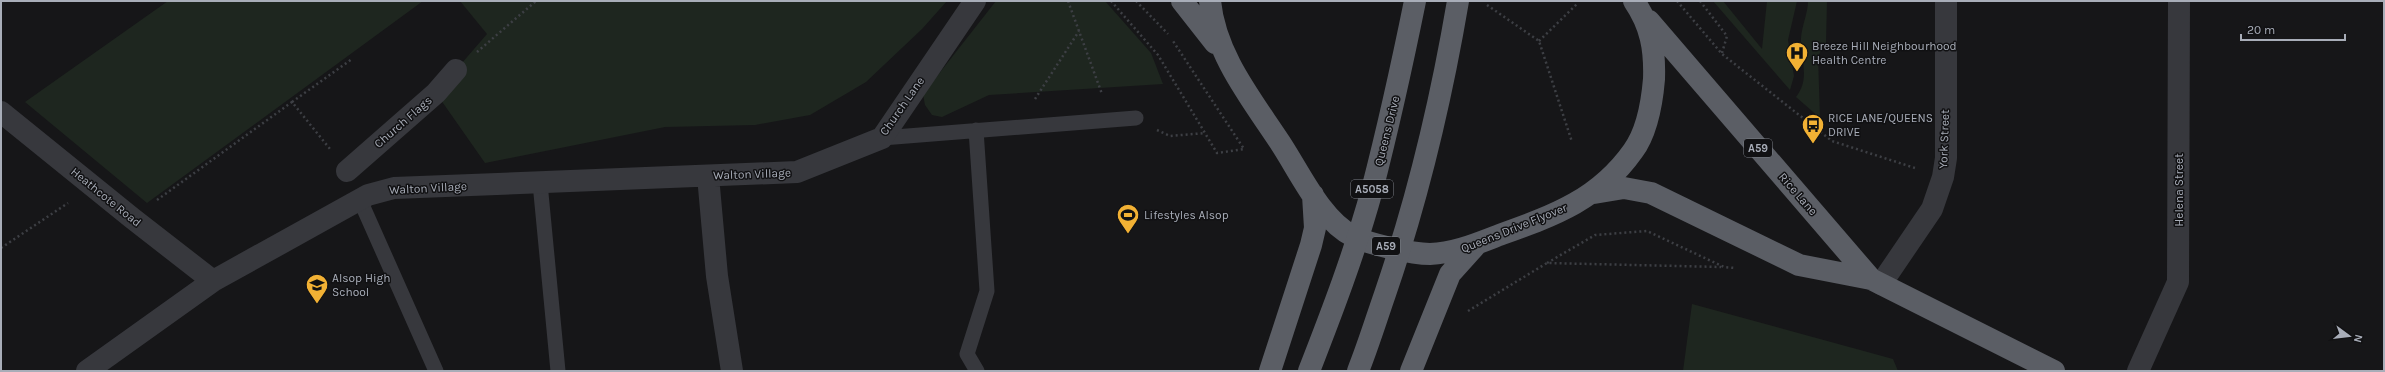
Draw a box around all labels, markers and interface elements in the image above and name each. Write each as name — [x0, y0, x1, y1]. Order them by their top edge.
scale bar — [2241, 16, 2345, 42]
text: 20 m — [2247, 23, 2275, 37]
place label: Breeze Hill Neighbourhood Health Centre — [1812, 39, 1957, 67]
hospital icon: Breeze Hill Neighbourhood Health Centre — [1784, 40, 1810, 73]
street label: Church Lane — [877, 74, 927, 138]
street label: Church Flags — [371, 93, 435, 151]
street label: Queens Drive — [1372, 94, 1402, 168]
street label: York Street — [1936, 109, 1952, 169]
place label: RICE LANE/QUEENS DRIVE — [1828, 111, 1933, 139]
bus stop icon: RICE LANE/QUEENS DRIVE — [1800, 112, 1826, 145]
road number: A59 — [1744, 139, 1772, 157]
street label: Helena Street — [2172, 153, 2186, 227]
street label: Heathcote Road — [68, 164, 144, 230]
street label: Walton Village — [713, 166, 791, 182]
street label: Rice Lane — [1776, 170, 1820, 218]
street label: Walton Village — [389, 179, 467, 197]
road number: A5058 — [1351, 180, 1393, 198]
street label: Queens Drive Flyover — [1459, 200, 1570, 256]
sports icon: Lifestyles Alsop — [1115, 202, 1141, 235]
place label: Lifestyles Alsop — [1144, 208, 1229, 222]
road number: A59 — [1372, 237, 1400, 255]
place label: Alsop High School — [332, 271, 391, 299]
school or university icon: Alsop High School — [304, 272, 330, 305]
north arrow — [2329, 316, 2369, 356]
text: N — [2351, 333, 2365, 344]

